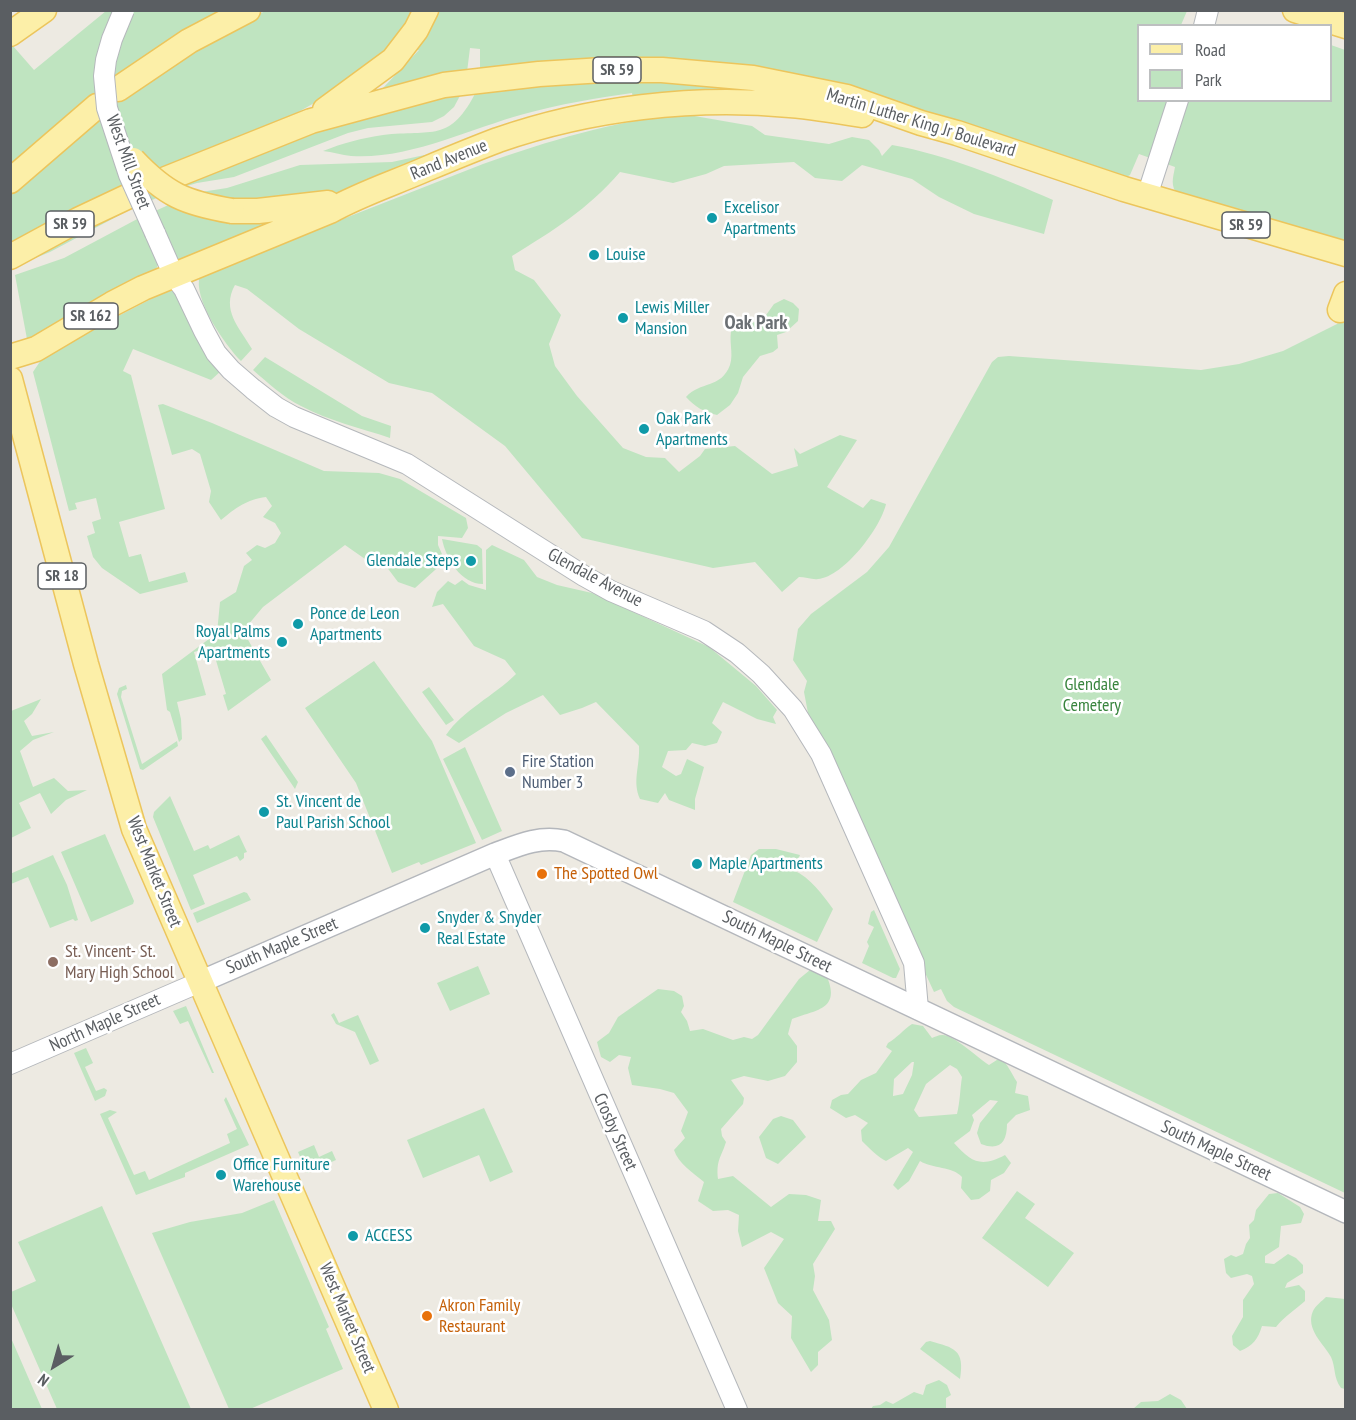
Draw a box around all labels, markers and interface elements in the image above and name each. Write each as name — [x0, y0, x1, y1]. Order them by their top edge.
legend — [1137, 24, 1332, 102]
text: Road — [1195, 38, 1226, 61]
road number: SR 59 — [593, 57, 641, 83]
text: Park — [1195, 68, 1222, 91]
street label: Martin Luther King Jr Boulevard — [824, 84, 1018, 162]
street label: West Mill Street — [101, 112, 155, 212]
street label: Rand Avenue — [407, 135, 491, 185]
place label: Excelisor Apartments — [724, 197, 796, 240]
road number: SR 59 — [46, 211, 94, 237]
marker: Excelisor Apartments — [705, 211, 719, 225]
road number: SR 59 — [1222, 212, 1270, 238]
place label: Louise — [606, 244, 646, 266]
marker: Louise — [587, 248, 601, 262]
place label: Lewis Miller Mansion — [635, 297, 710, 340]
road number: SR 162 — [64, 303, 118, 329]
marker: Lewis Miller Mansion — [616, 311, 630, 325]
district label: Oak Park — [724, 311, 788, 335]
place label: Oak Park Apartments — [656, 408, 728, 450]
marker: Oak Park Apartments — [637, 422, 651, 436]
street label: Glendale Avenue — [544, 544, 646, 612]
place label: Glendale Steps — [366, 550, 459, 572]
marker: Glendale Steps — [464, 554, 478, 568]
road number: SR 18 — [38, 563, 86, 589]
place label: Ponce de Leon Apartments — [310, 603, 399, 646]
marker: Ponce de Leon Apartments — [291, 617, 305, 631]
place label: Royal Palms Apartments — [196, 621, 270, 664]
marker: Royal Palms Apartments — [275, 635, 289, 649]
park label: Glendale Cemetery — [1063, 674, 1121, 716]
place label: Fire Station Number 3 — [522, 751, 594, 794]
marker: Fire Station Number 3 — [503, 765, 517, 779]
place label: St. Vincent de Paul Parish School — [276, 791, 390, 834]
marker: St. Vincent de Paul Parish School — [257, 805, 271, 819]
street label: West Market Street — [122, 813, 186, 931]
place label: Maple Apartments — [709, 853, 823, 875]
marker: Maple Apartments — [690, 857, 704, 871]
place label: The Spotted Owl — [554, 863, 658, 885]
marker: The Spotted Owl — [535, 867, 549, 881]
street label: South Maple Street — [719, 906, 835, 978]
place label: Snyder & Snyder Real Estate — [437, 907, 542, 950]
street label: South Maple Street — [223, 913, 341, 979]
marker: Snyder & Snyder Real Estate — [418, 921, 432, 935]
place label: St. Vincent- St. Mary High School — [65, 941, 174, 984]
marker: St. Vincent- St. Mary High School — [46, 955, 60, 969]
street label: North Maple Street — [46, 989, 164, 1057]
street label: Crosby Street — [588, 1090, 642, 1174]
street label: South Maple Street — [1157, 1116, 1275, 1186]
place label: Office Furniture Warehouse — [233, 1154, 330, 1196]
marker: Office Furniture Warehouse — [214, 1168, 228, 1182]
place label: ACCESS — [365, 1225, 412, 1247]
marker: ACCESS — [346, 1229, 360, 1243]
street label: West Market Street — [314, 1260, 380, 1376]
place label: Akron Family Restaurant — [439, 1295, 520, 1338]
marker: Akron Family Restaurant — [420, 1309, 434, 1323]
north arrow — [24, 1336, 84, 1396]
text: N — [34, 1370, 53, 1391]

